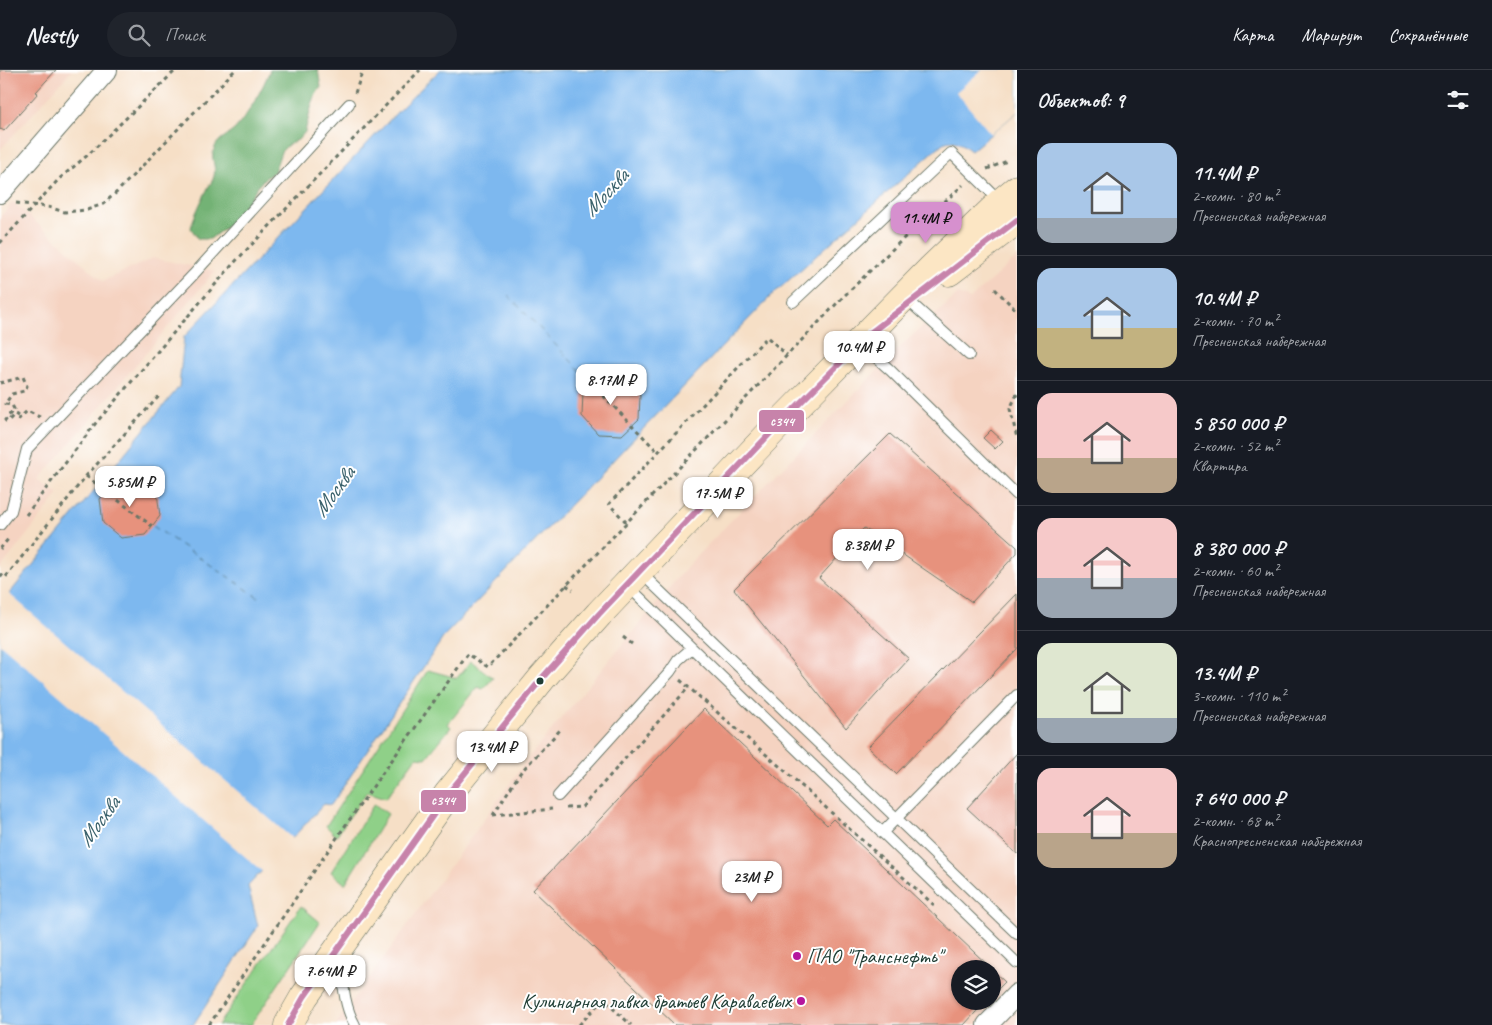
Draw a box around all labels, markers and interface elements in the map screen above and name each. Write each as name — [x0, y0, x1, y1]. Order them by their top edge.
search box — [107, 12, 457, 57]
text: Nestly — [25, 20, 77, 50]
icon: search — [125, 21, 153, 49]
text: Поиск — [165, 23, 205, 47]
text: Карта — [1232, 24, 1273, 46]
text: Маршрут — [1301, 24, 1361, 46]
text: Сохранённые — [1389, 24, 1467, 46]
icon: filters — [1444, 86, 1472, 114]
text: Объектов: 9 — [1037, 87, 1125, 113]
text: 11.4M ₽ — [1192, 160, 1256, 186]
water label: Москва — [577, 161, 636, 222]
icon: home — [1077, 163, 1137, 223]
text: 2-комн. · 80 m² — [1192, 186, 1278, 206]
pin: 11.4M ₽ — [880, 202, 972, 244]
text: Пресненская набережная — [1192, 206, 1325, 226]
text: 11.4M ₽ — [902, 208, 950, 228]
text: 10.4M ₽ — [1192, 285, 1256, 311]
icon: home — [1077, 288, 1137, 348]
text: 2-комн. · 70 m² — [1192, 311, 1278, 331]
pin: 10.4M ₽ — [813, 330, 905, 373]
text: Пресненская набережная — [1192, 331, 1325, 351]
text: 10.4M ₽ — [835, 337, 883, 357]
pin: 8.17M ₽ — [565, 364, 657, 406]
text: 8.17M ₽ — [587, 370, 635, 390]
line badge: с344 — [758, 409, 805, 433]
text: 5 850 000 ₽ — [1192, 410, 1284, 436]
text: с344 — [770, 413, 796, 430]
icon: home — [1077, 413, 1137, 473]
text: 2-комн. · 52 m² — [1192, 436, 1278, 456]
text: Квартира — [1192, 456, 1247, 476]
water label: Москва — [306, 459, 363, 522]
pin: 5.85M ₽ — [84, 466, 176, 508]
text: 5.85M ₽ — [106, 472, 154, 492]
pin: 17.5M ₽ — [672, 476, 764, 519]
text: 17.5M ₽ — [694, 483, 742, 503]
pin: 8.38M ₽ — [822, 528, 914, 571]
text: 8.38M ₽ — [844, 535, 892, 555]
text: 8 380 000 ₽ — [1192, 535, 1284, 561]
icon: home — [1077, 538, 1137, 598]
text: 2-комн. · 60 m² — [1192, 561, 1278, 581]
text: Пресненская набережная — [1192, 581, 1325, 601]
text: 13.4M ₽ — [1192, 660, 1256, 686]
icon: home — [1077, 663, 1137, 723]
unlabelled marker — [535, 676, 545, 686]
text: 3-комн. · 110 m² — [1192, 686, 1285, 706]
text: Пресненская набережная — [1192, 706, 1325, 726]
pin: 13.4M ₽ — [446, 730, 538, 773]
text: 13.4M ₽ — [468, 737, 516, 757]
text: 7 640 000 ₽ — [1192, 785, 1285, 811]
icon: home — [1077, 788, 1137, 848]
water label: Москва — [71, 789, 128, 852]
line badge: с344 — [420, 789, 467, 813]
text: с344 — [431, 792, 457, 809]
text: 2-комн. · 68 m² — [1192, 811, 1278, 831]
text: Краснопресненская набережная — [1192, 831, 1361, 851]
pin: 23M ₽ — [717, 860, 787, 903]
text: 23M ₽ — [733, 867, 771, 887]
place label: ПАО "Транснефть" — [807, 943, 946, 969]
marker: ПАО "Транснефть" — [791, 950, 803, 962]
pin: 7.64M ₽ — [284, 954, 376, 997]
map controls — [951, 960, 1001, 1010]
button: layers — [951, 960, 1001, 1010]
text: 7.64M ₽ — [306, 961, 354, 981]
place label: Кулинарная лавка братьев Караваевых — [522, 988, 793, 1014]
marker: Кулинарная лавка братьев Караваевых — [795, 995, 807, 1007]

